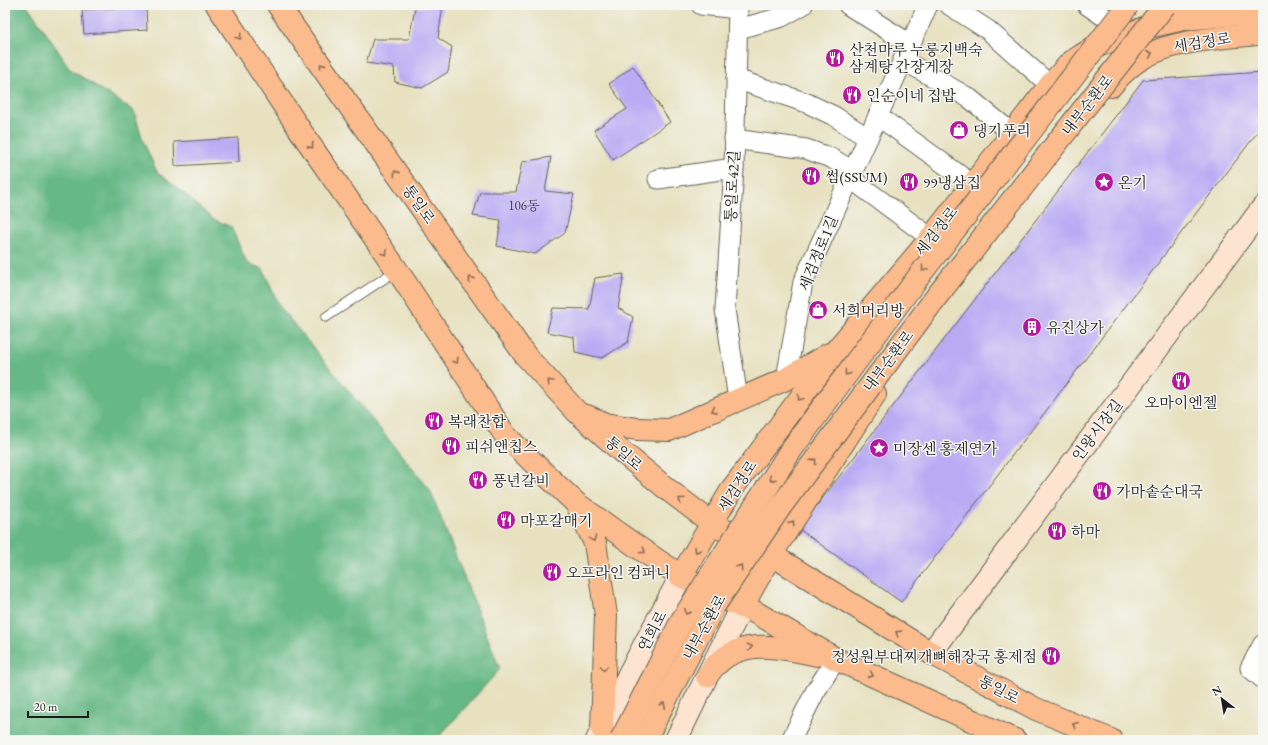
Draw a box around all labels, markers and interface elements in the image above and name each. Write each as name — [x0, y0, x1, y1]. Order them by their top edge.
street label: 세검정로 — [1172, 28, 1233, 56]
one-way arrow — [234, 33, 241, 40]
place label: 산천마루 누룽지백숙 삼계탕 간장게장 — [849, 40, 983, 76]
restaurant icon: 산천마루 누룽지백숙 삼계탕 간장게장 — [824, 47, 846, 69]
one-way arrow — [1146, 51, 1153, 59]
one-way arrow — [320, 64, 327, 71]
street label: 내부순환로 — [1057, 70, 1117, 139]
restaurant icon: 인순이네 집밥 — [841, 84, 863, 106]
place label: 인순이네 집밥 — [866, 86, 956, 105]
shop icon: 댕기푸리 — [948, 119, 970, 141]
place label: 댕기푸리 — [973, 121, 1031, 140]
one-way arrow — [306, 141, 313, 148]
street label: 통일로42길 — [721, 149, 743, 223]
restaurant icon: 썸(SSUM) — [800, 165, 822, 187]
place label: 썸(SSUM) — [825, 167, 888, 186]
one-way arrow — [394, 170, 401, 177]
restaurant icon: 99냉삼집 — [898, 171, 920, 193]
place icon: 온기 — [1093, 171, 1115, 193]
place label: 99냉삼집 — [923, 173, 981, 192]
place label: 온기 — [1118, 173, 1147, 192]
street label: 통일로 — [399, 181, 440, 228]
house number: 106동 — [508, 197, 540, 214]
street label: 세검정로 — [911, 202, 962, 260]
street label: 세검정로1길 — [794, 213, 842, 293]
one-way arrow — [380, 248, 387, 255]
one-way arrow — [922, 264, 929, 271]
one-way arrow — [468, 276, 476, 283]
shop icon: 서희머리방 — [807, 299, 829, 321]
place label: 서희머리방 — [832, 301, 905, 320]
building icon: 유진상가 — [1021, 316, 1043, 338]
place label: 유진상가 — [1046, 318, 1104, 337]
street label: 내부순환로 — [859, 326, 918, 396]
one-way arrow — [451, 357, 459, 364]
one-way arrow — [845, 369, 852, 376]
restaurant icon: 오마이엔젤 — [1170, 370, 1192, 392]
one-way arrow — [547, 379, 555, 387]
one-way arrow — [798, 393, 805, 400]
place label: 오마이엔젤 — [1145, 393, 1217, 412]
street label: 인왕시장길 — [1068, 395, 1126, 465]
one-way arrow — [711, 406, 718, 414]
restaurant icon: 복래찬합 — [423, 410, 445, 432]
place label: 복래찬합 — [448, 412, 506, 431]
street label: 통일로 — [601, 432, 647, 475]
restaurant icon: 피쉬앤칩스 — [440, 435, 462, 457]
place label: 피쉬앤칩스 — [465, 437, 538, 456]
place icon: 미장센 홍제연가 — [868, 437, 890, 459]
place label: 미장센 홍제연가 — [893, 439, 998, 458]
street label: 세검정로 — [713, 456, 761, 515]
one-way arrow — [809, 458, 816, 465]
restaurant icon: 풍년갈비 — [467, 469, 489, 491]
place label: 풍년갈비 — [492, 471, 550, 490]
one-way arrow — [770, 475, 777, 482]
restaurant icon: 가마솥순대국 — [1091, 480, 1113, 502]
place label: 가마솥순대국 — [1116, 482, 1203, 501]
one-way arrow — [679, 498, 686, 505]
restaurant icon: 마포갈매기 — [495, 509, 517, 531]
place label: 마포갈매기 — [520, 511, 592, 530]
one-way arrow — [787, 520, 795, 527]
restaurant icon: 하마 — [1046, 520, 1068, 542]
place label: 하마 — [1071, 522, 1100, 541]
one-way arrow — [588, 536, 596, 543]
one-way arrow — [639, 546, 646, 553]
one-way arrow — [694, 546, 701, 553]
restaurant icon: 오프라인 컴퍼니 — [541, 561, 563, 583]
place label: 오프라인 컴퍼니 — [566, 563, 670, 582]
one-way arrow — [735, 565, 742, 572]
street label: 내부순환로 — [678, 590, 730, 663]
street label: 연희로 — [633, 607, 671, 655]
one-way arrow — [685, 608, 692, 615]
one-way arrow — [895, 630, 902, 638]
one-way arrow — [746, 644, 753, 652]
restaurant icon: 정성원부대찌개뼈해장국 홍제점 — [1040, 645, 1062, 667]
place label: 정성원부대찌개뼈해장국 홍제점 — [831, 647, 1037, 666]
one-way arrow — [600, 665, 609, 671]
one-way arrow — [867, 670, 875, 678]
street label: 통일로 — [975, 670, 1023, 708]
north arrow — [1202, 679, 1242, 719]
text: N — [1209, 682, 1224, 699]
scale bar — [28, 693, 88, 719]
text: 20 m — [34, 699, 58, 715]
one-way arrow — [658, 702, 666, 709]
one-way arrow — [1072, 722, 1080, 730]

